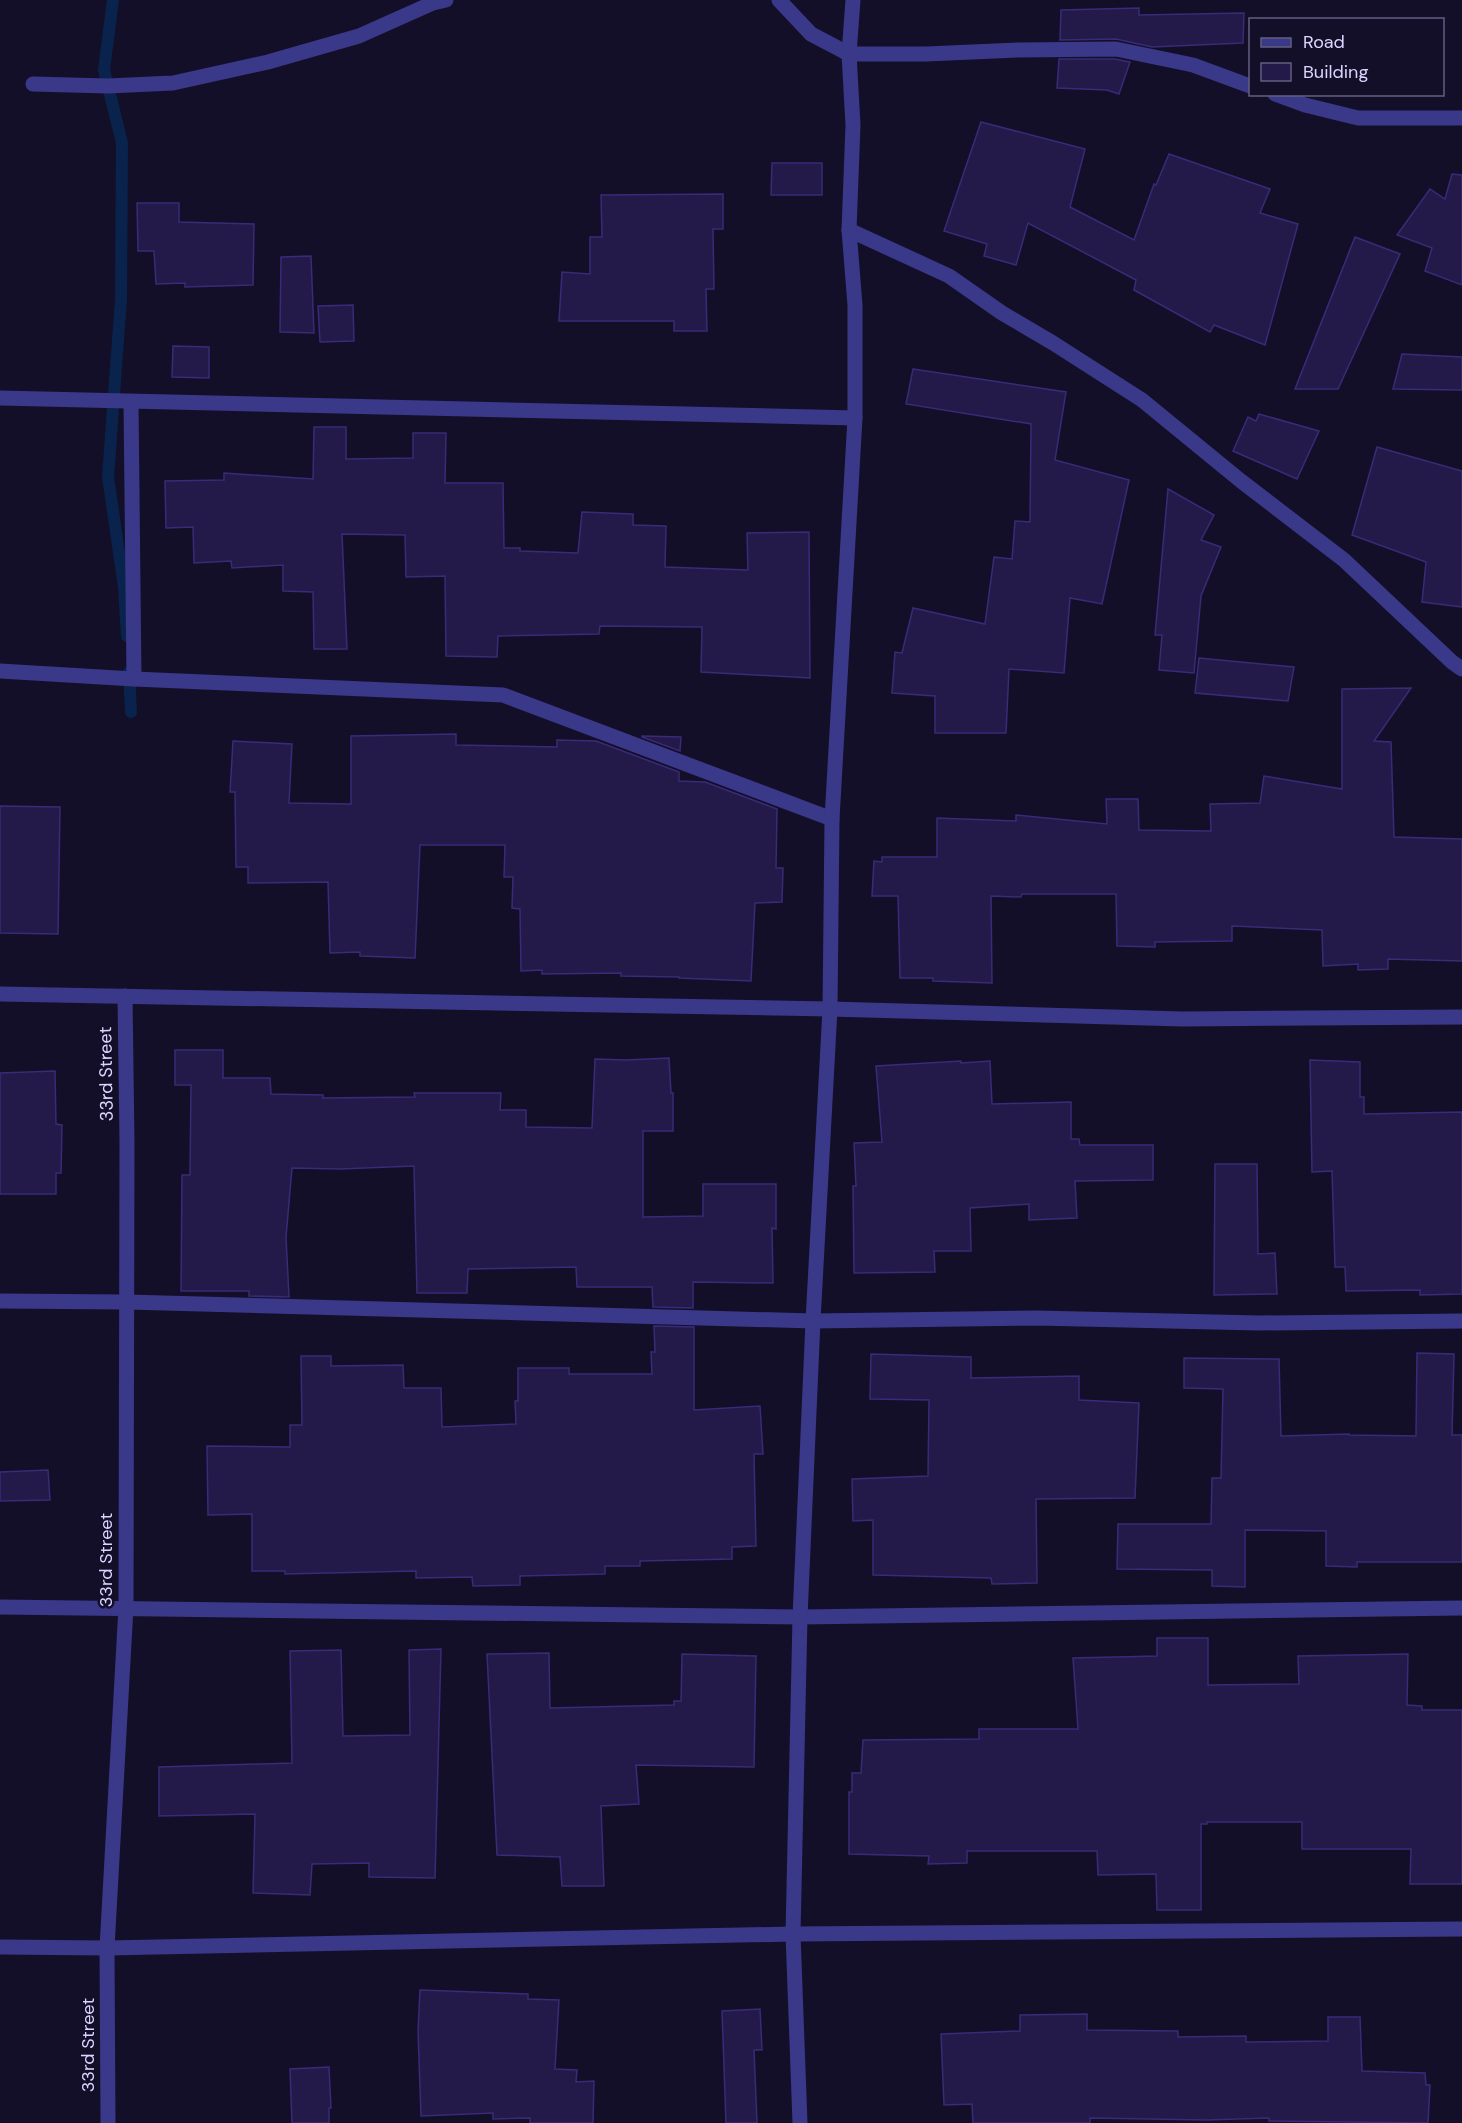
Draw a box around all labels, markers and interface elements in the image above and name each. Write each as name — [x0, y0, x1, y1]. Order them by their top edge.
legend — [1249, 18, 1444, 96]
text: Road — [1303, 30, 1345, 54]
text: Building — [1303, 60, 1368, 84]
street label: 33rd Street — [93, 1026, 119, 1122]
street label: 33rd Street — [94, 1513, 118, 1607]
street label: 33rd Street — [76, 1998, 100, 2092]

